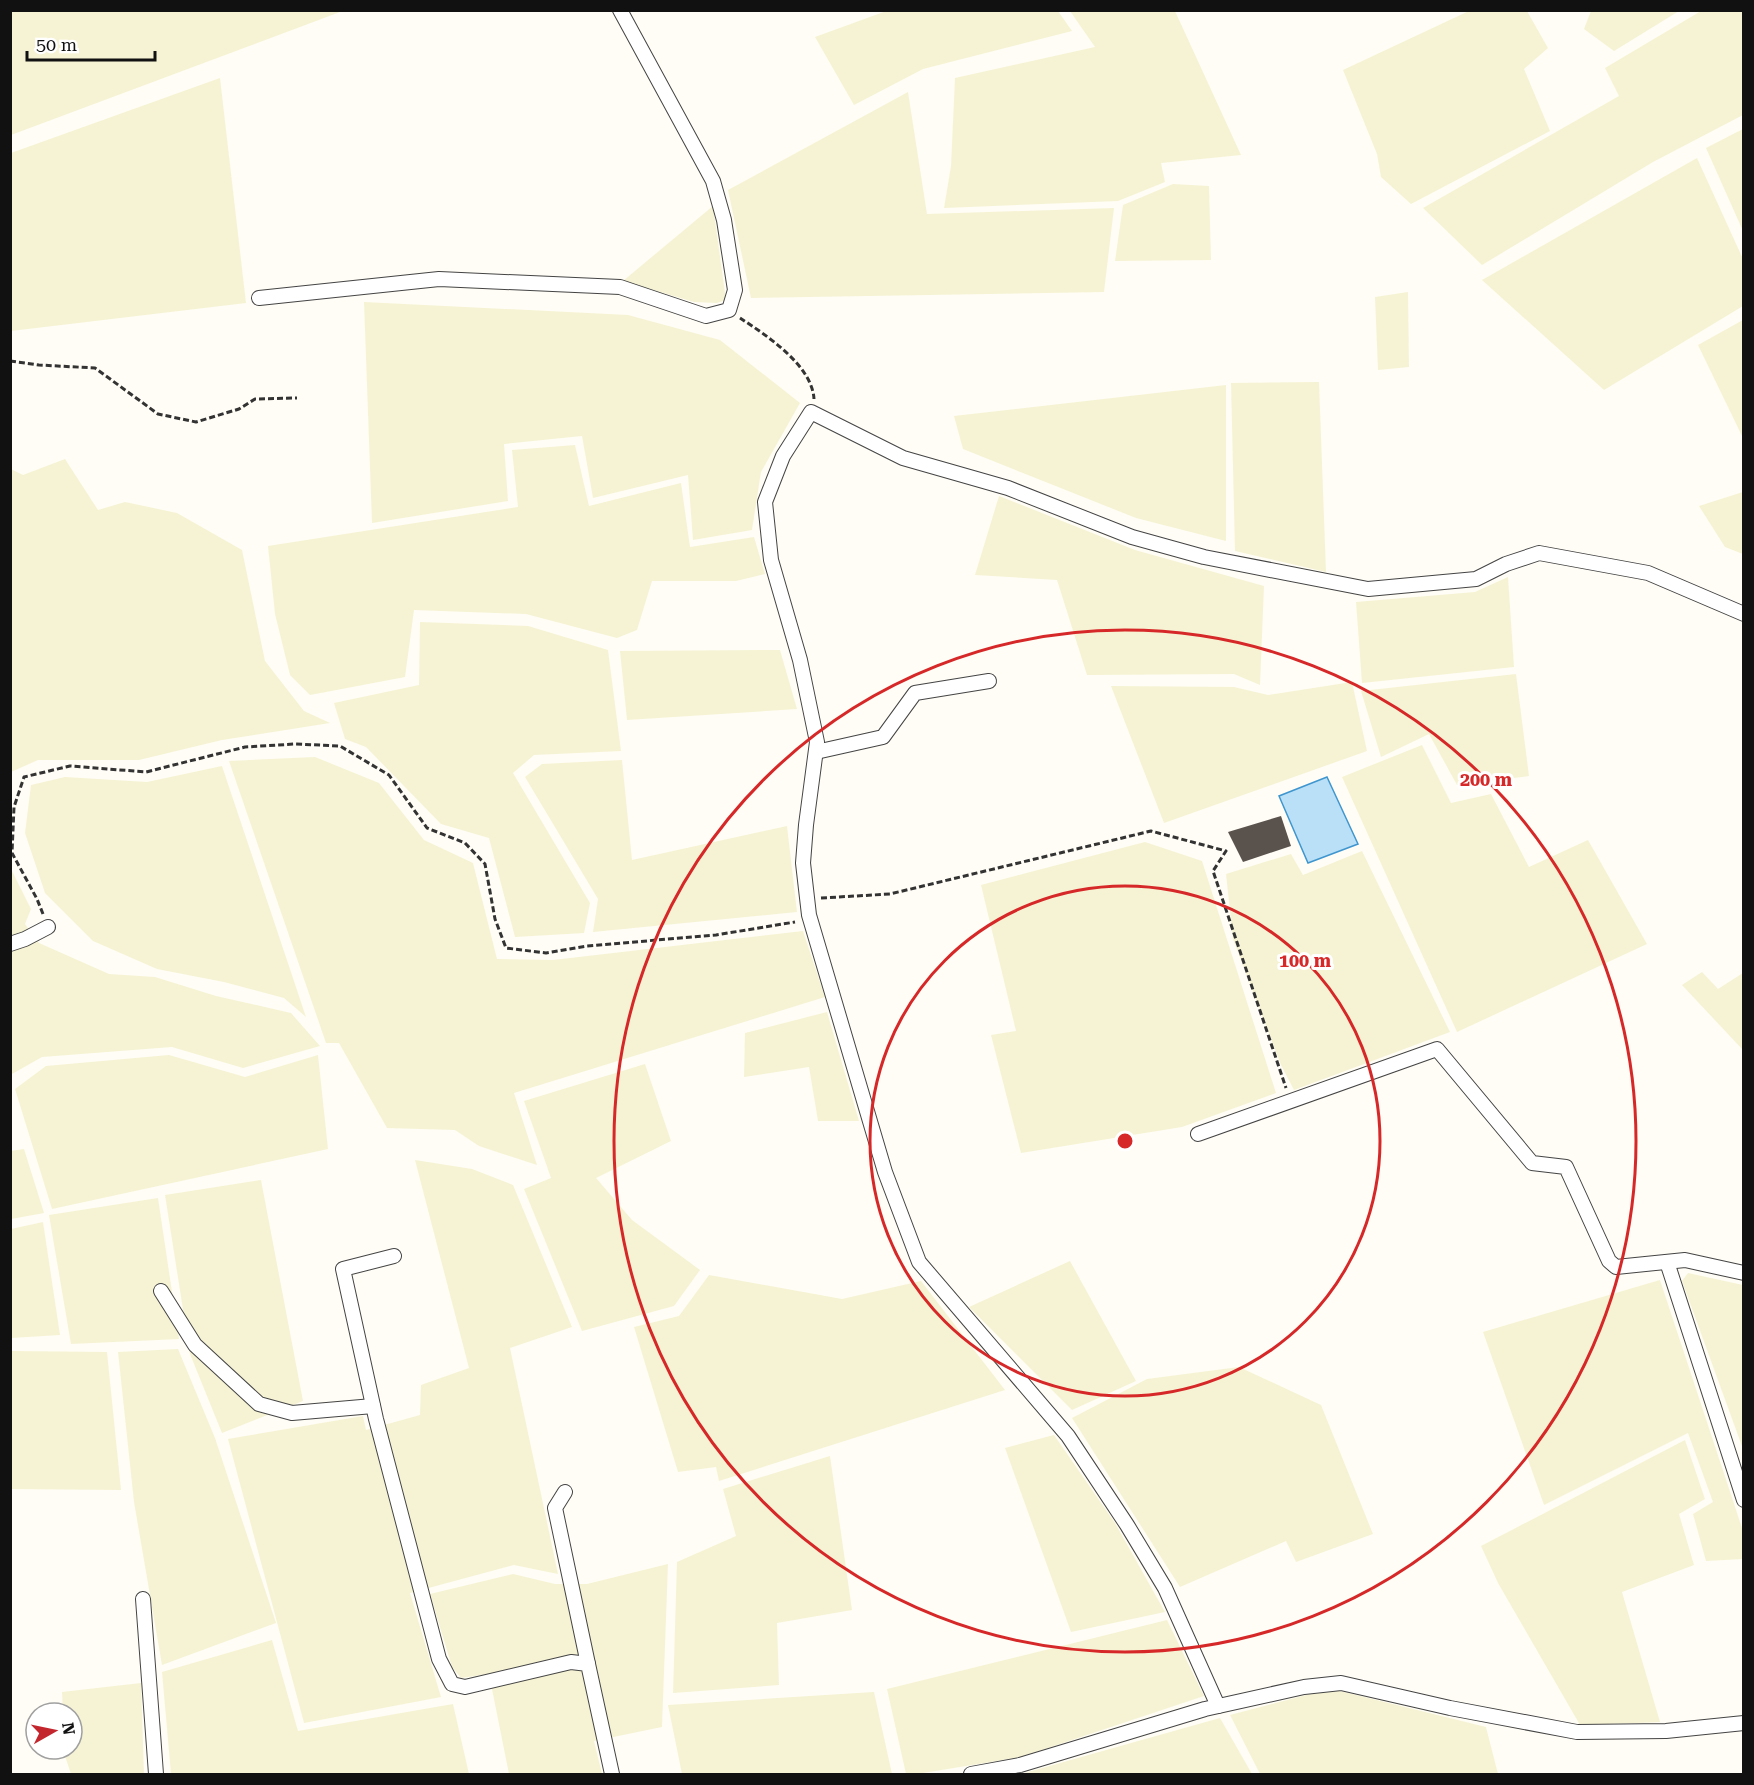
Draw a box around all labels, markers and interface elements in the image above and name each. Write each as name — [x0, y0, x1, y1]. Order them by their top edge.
scale bar — [27, 24, 154, 62]
text: 50 m — [36, 34, 77, 55]
text: 200 m — [1460, 769, 1513, 790]
text: 100 m — [1279, 950, 1332, 971]
centre of rings — [1115, 1131, 1135, 1151]
north arrow — [24, 1701, 84, 1761]
text: N — [58, 1721, 79, 1736]

